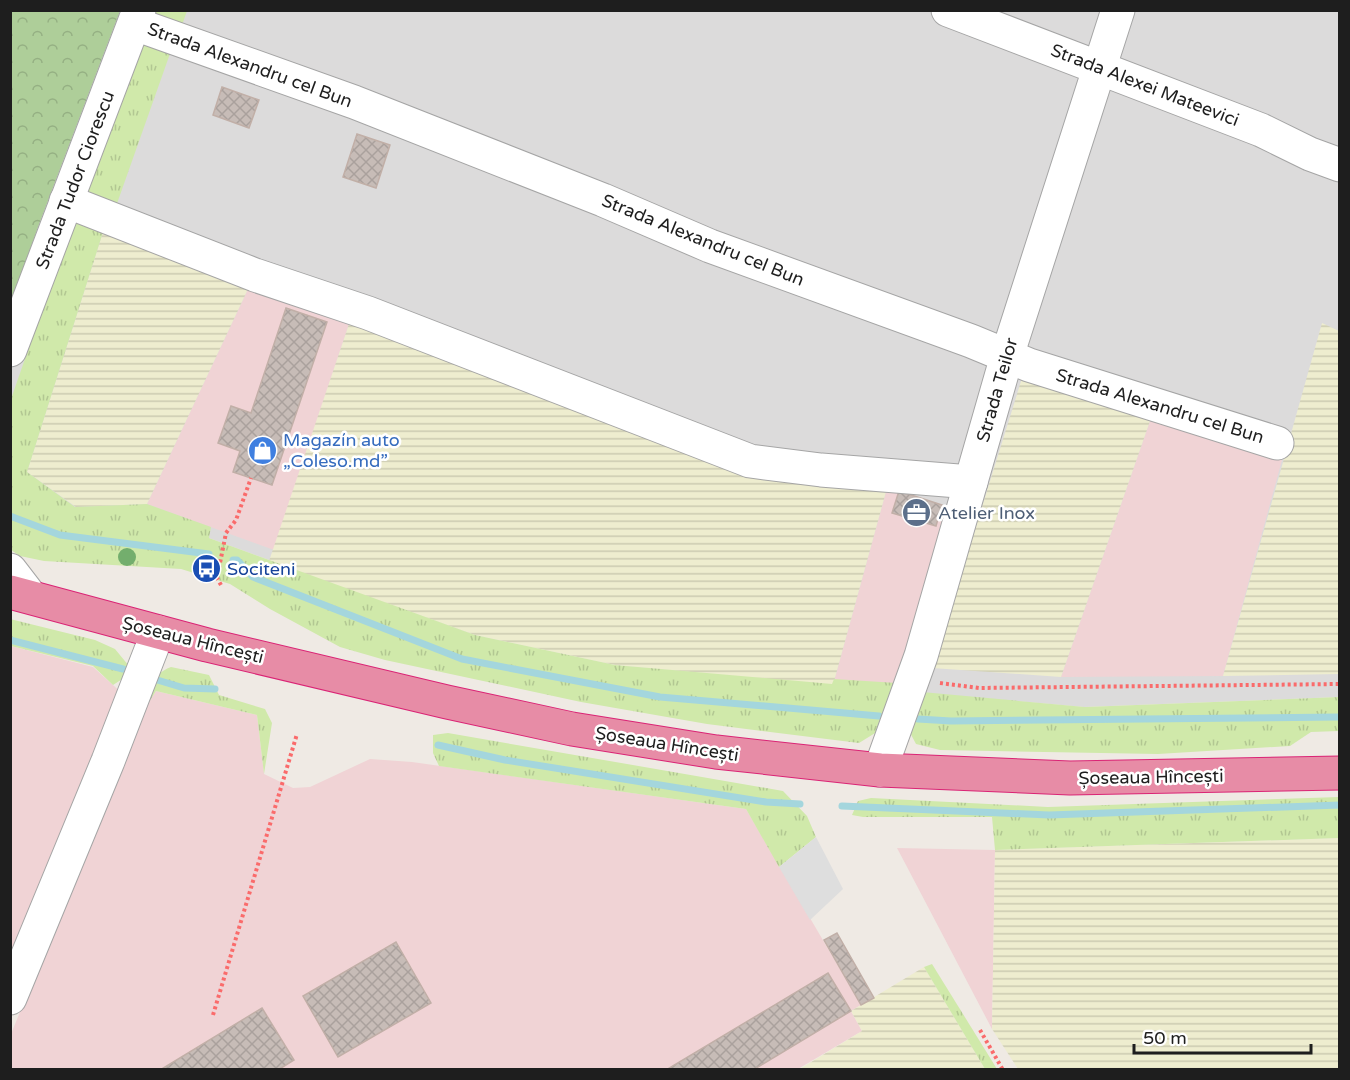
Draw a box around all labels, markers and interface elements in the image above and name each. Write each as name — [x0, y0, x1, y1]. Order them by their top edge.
street label: Strada Alexandru cel Bun — [145, 18, 355, 112]
street label: Strada Alexei Mateevici — [1048, 39, 1242, 131]
street label: Strada Tudor Ciorescu — [31, 88, 119, 272]
street label: Strada Alexandru cel Bun — [599, 189, 807, 291]
street label: Strada Teilor — [972, 335, 1022, 445]
street label: Strada Alexandru cel Bun — [1053, 364, 1267, 448]
place label: Magazín auto „Coleso.md” — [283, 429, 400, 472]
shop icon: Magazín auto „Coleso.md” — [246, 434, 278, 466]
office icon: Atelier Inox — [901, 497, 933, 529]
place label: Atelier Inox — [938, 502, 1035, 524]
bus stop icon: Sociteni — [190, 553, 222, 585]
place label: Sociteni — [227, 558, 296, 580]
street label: Șoseaua Hîncești — [120, 612, 266, 668]
street label: Șoseaua Hîncești — [594, 722, 740, 766]
street label: Șoseaua Hîncești — [1078, 765, 1224, 789]
scale bar — [1134, 1017, 1311, 1055]
text: 50 m — [1143, 1027, 1187, 1049]

